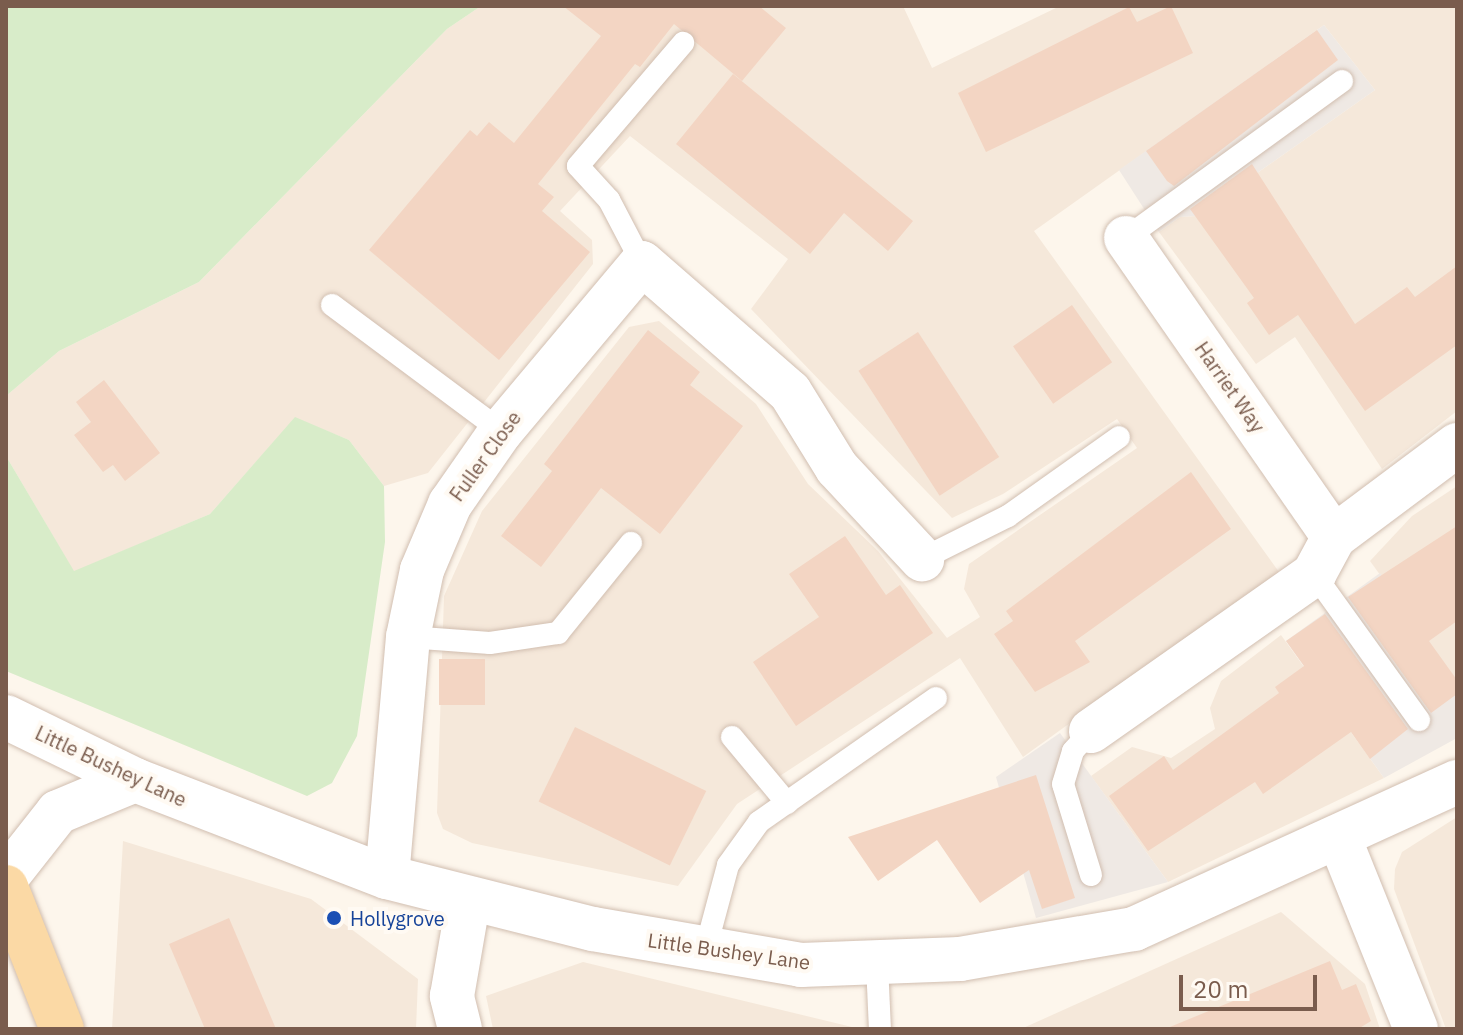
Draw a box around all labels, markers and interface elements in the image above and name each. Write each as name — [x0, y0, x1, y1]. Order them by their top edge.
street label: Harriet Way — [1190, 337, 1270, 437]
street label: Fuller Close — [444, 406, 526, 506]
street label: Little Bushey Lane — [32, 720, 190, 812]
place label: Hollygrove — [350, 906, 445, 930]
marker: Hollygrove — [325, 909, 343, 927]
street label: Little Bushey Lane — [646, 928, 812, 974]
scale bar — [1183, 959, 1321, 1009]
text: 20 m — [1193, 973, 1248, 1005]

